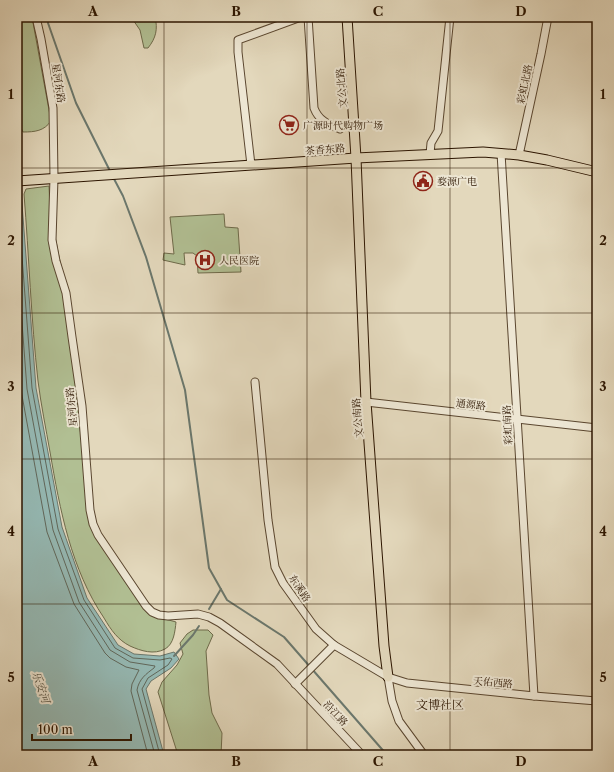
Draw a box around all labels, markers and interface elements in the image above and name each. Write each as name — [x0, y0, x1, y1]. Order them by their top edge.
text: A — [87, 3, 99, 19]
text: B — [231, 3, 241, 19]
text: C — [373, 3, 383, 19]
text: D — [515, 3, 527, 19]
street label: 星河东路 — [49, 62, 68, 104]
street label: 彩虹北路 — [514, 63, 535, 105]
street label: 文公北路 — [334, 68, 349, 108]
text: 1 — [8, 86, 14, 102]
text: 1 — [600, 86, 606, 102]
supermarket icon: 广源时代购物广场 — [278, 114, 300, 136]
place label: 广源时代购物广场 — [303, 119, 383, 132]
street label: 茶香东路 — [305, 142, 345, 157]
public building icon: 婺源广电 — [412, 170, 434, 192]
place label: 婺源广电 — [437, 175, 477, 188]
text: 2 — [7, 232, 15, 248]
text: 2 — [599, 232, 607, 248]
hospital icon: 人民医院 — [194, 249, 216, 271]
place label: 人民医院 — [219, 254, 259, 267]
text: 3 — [7, 378, 15, 394]
text: 3 — [599, 378, 607, 394]
street label: 星河东路 — [63, 386, 80, 428]
street label: 通源路 — [455, 396, 487, 413]
street label: 文公南路 — [350, 398, 365, 438]
street label: 彩虹南路 — [500, 405, 515, 445]
text: 4 — [7, 523, 15, 539]
text: 4 — [599, 523, 607, 539]
street label: 东溪路 — [286, 572, 313, 604]
text: 5 — [7, 669, 15, 685]
water label: 乐安河 — [29, 669, 54, 707]
text: 5 — [599, 669, 607, 685]
street label: 天佑西路 — [472, 674, 513, 691]
district label: 文博社区 — [416, 697, 464, 712]
street label: 沿江路 — [321, 698, 351, 729]
scale bar — [32, 716, 131, 742]
text: 100 m — [38, 722, 73, 737]
text: A — [87, 753, 99, 769]
text: B — [231, 753, 241, 769]
text: C — [373, 753, 383, 769]
text: D — [515, 753, 527, 769]

